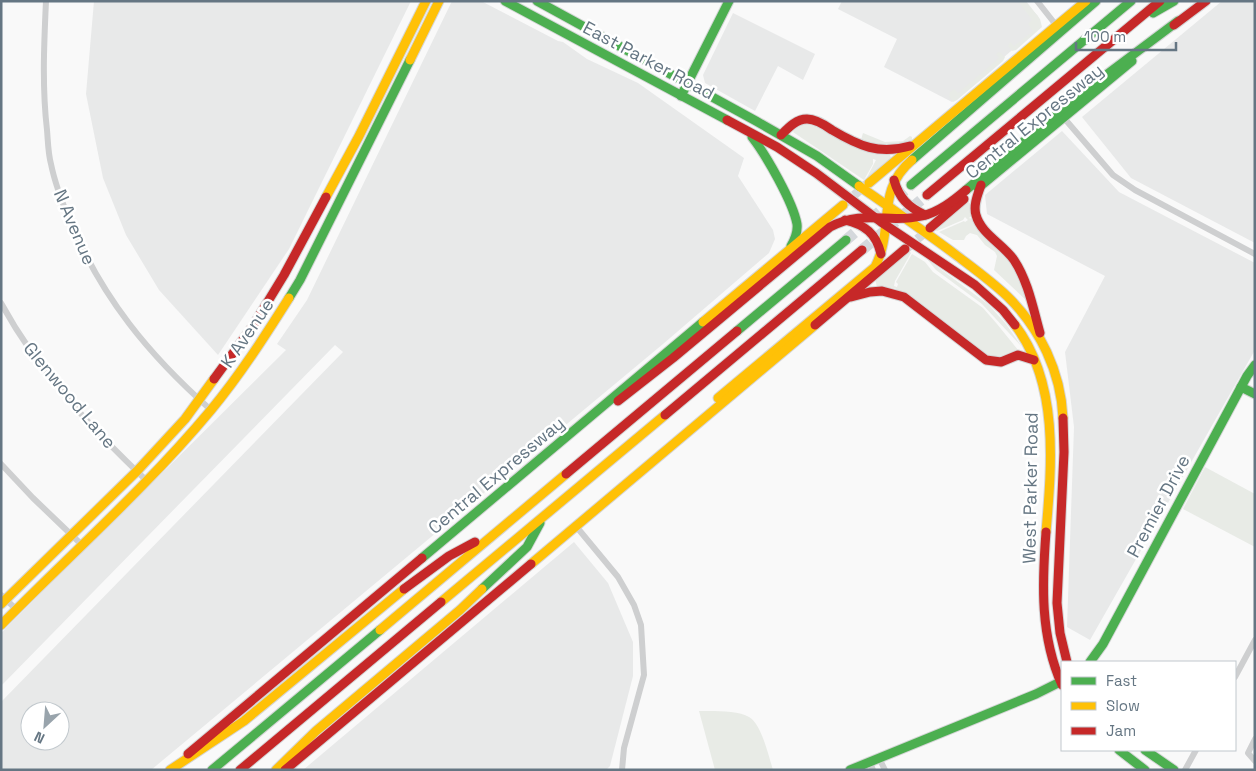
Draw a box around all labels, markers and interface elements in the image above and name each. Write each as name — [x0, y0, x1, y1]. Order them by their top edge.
street label: East Parker Road — [579, 16, 719, 104]
scale bar — [1076, 20, 1176, 52]
text: 100 m — [1084, 27, 1126, 46]
street label: Central Expressway — [960, 58, 1108, 184]
street label: N Avenue — [49, 186, 101, 268]
street label: K Avenue — [215, 294, 279, 372]
street label: Glenwood Lane — [19, 337, 121, 453]
street label: Central Expressway — [423, 411, 569, 539]
street label: West Parker Road — [1017, 412, 1043, 564]
street label: Premier Drive — [1121, 451, 1195, 561]
legend — [1061, 661, 1236, 751]
text: Fast — [1106, 671, 1137, 690]
text: Slow — [1106, 696, 1140, 715]
north arrow — [20, 701, 70, 751]
text: Jam — [1106, 721, 1136, 740]
text: N — [31, 728, 47, 748]

